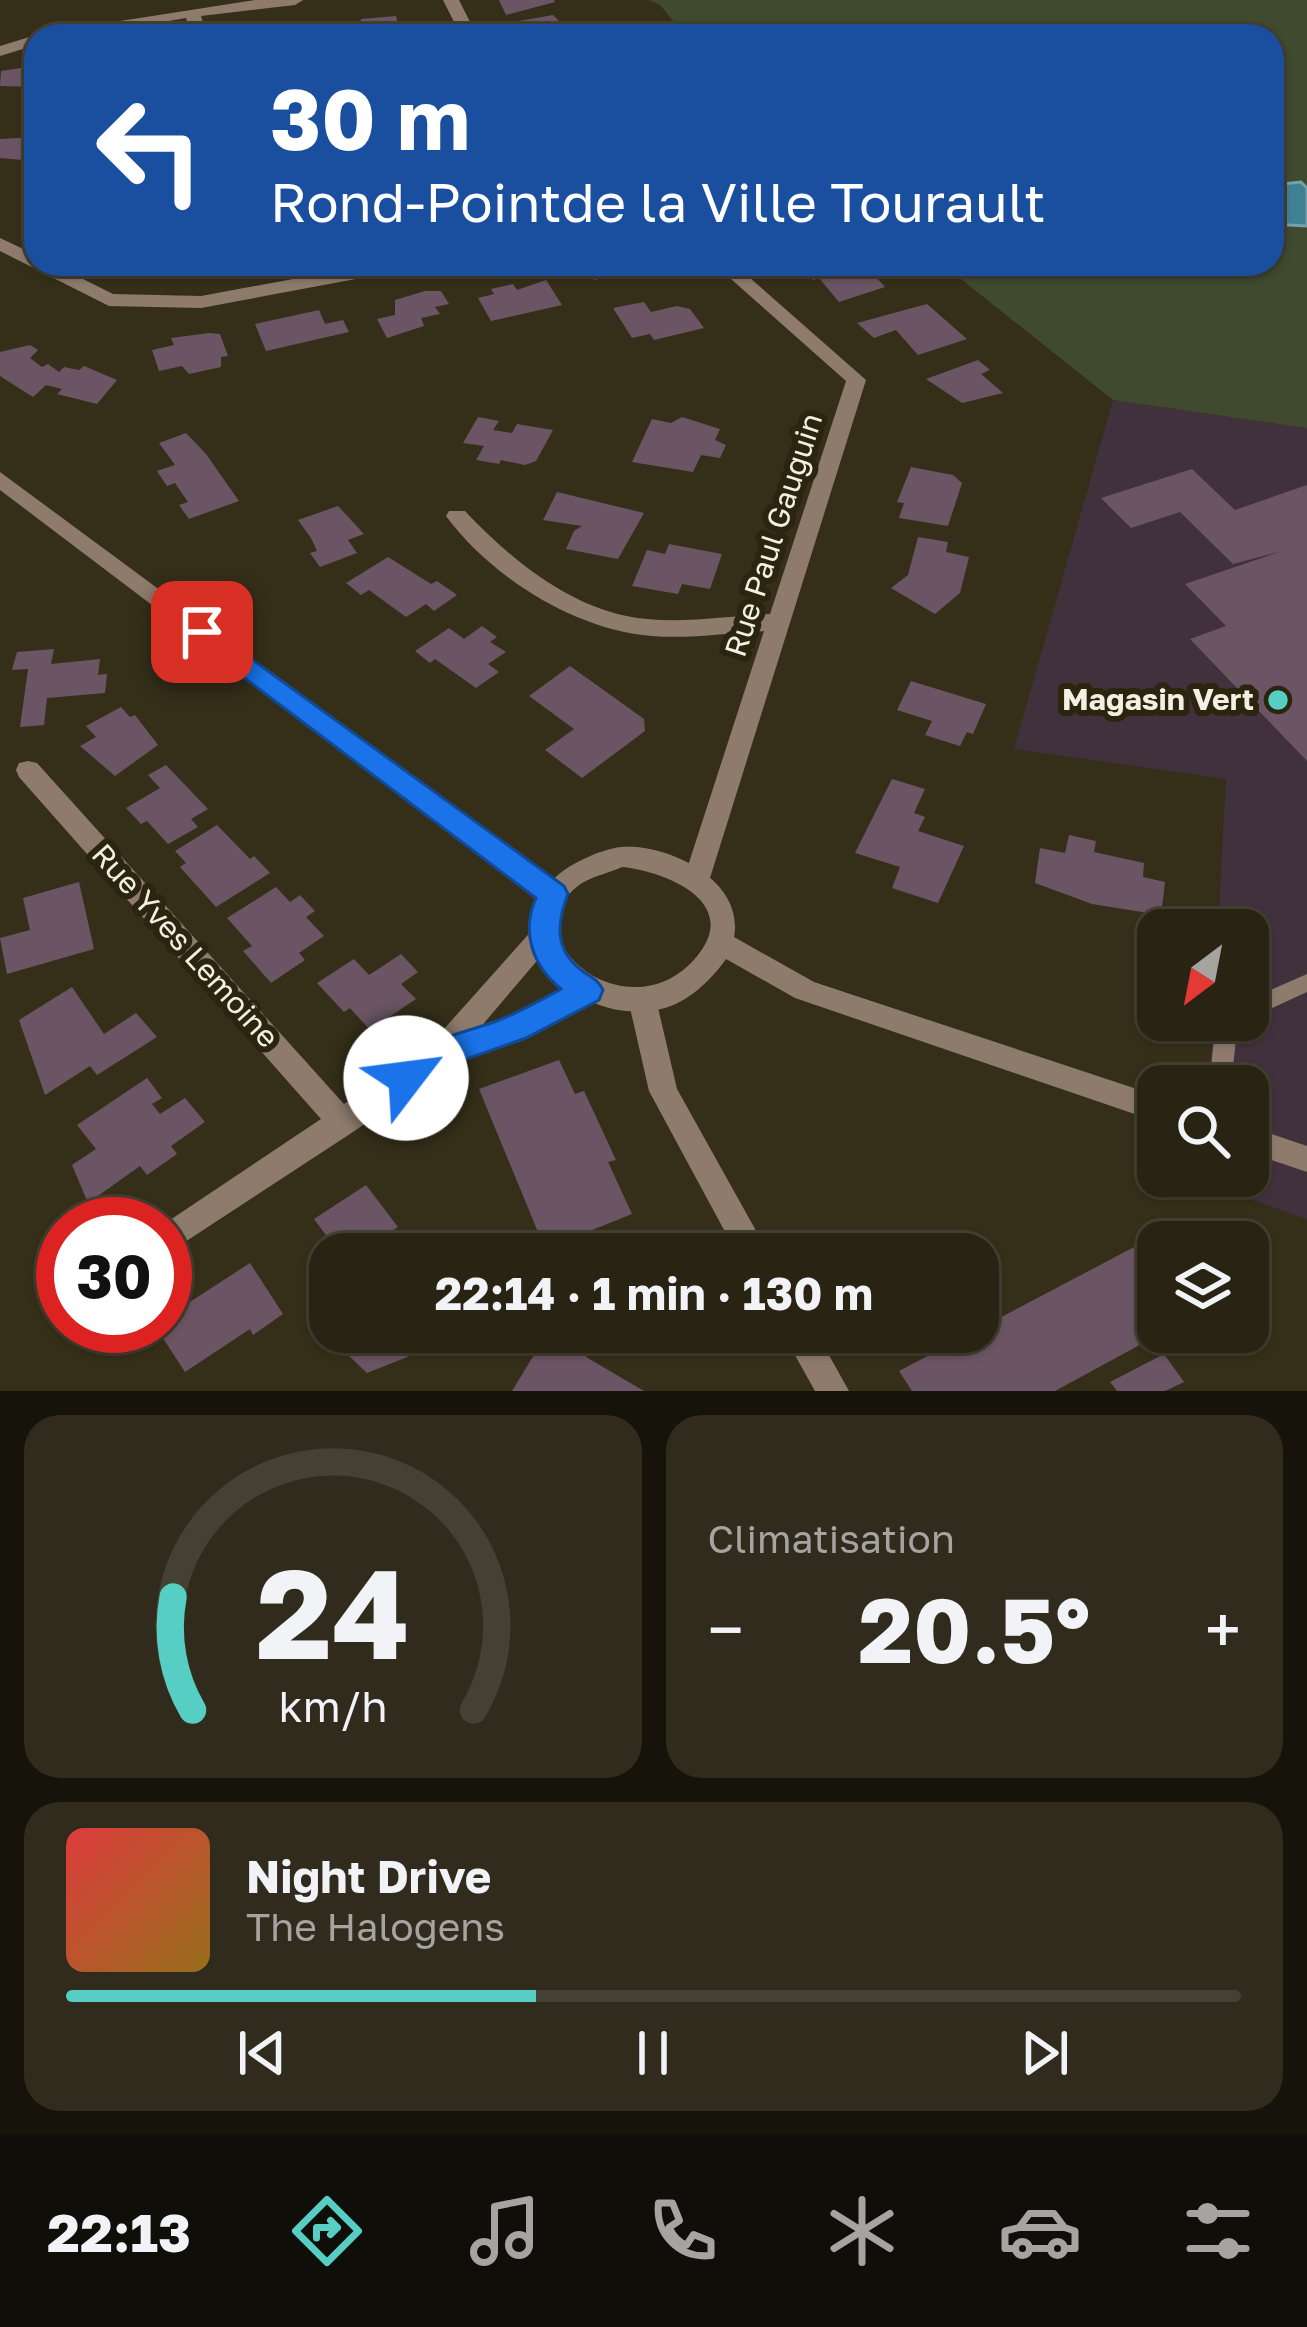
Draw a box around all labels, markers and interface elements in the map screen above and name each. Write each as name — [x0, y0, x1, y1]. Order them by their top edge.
text: 30 m — [270, 68, 470, 168]
icon: left — [72, 72, 228, 228]
text: Rond-Pointde la Ville Tourault — [270, 169, 1046, 234]
street label: Rue Paul Gauguin — [717, 408, 829, 661]
pin — [151, 581, 253, 683]
icon: arrive — [169, 599, 235, 665]
place label: Magasin Vert — [1062, 681, 1254, 717]
marker: Magasin Vert — [1265, 687, 1291, 713]
street label: Rue Yves Lemoine — [85, 836, 287, 1055]
north arrow — [1137, 909, 1269, 1041]
map controls — [1137, 909, 1269, 1353]
position arrow — [343, 1015, 469, 1141]
button: search — [1137, 1065, 1269, 1197]
speed limit sign: 30 — [36, 1197, 192, 1353]
button: layers — [1137, 1221, 1269, 1353]
text: 22:14 · 1 min · 130 m — [435, 1266, 873, 1320]
text: Climatisation — [708, 1515, 955, 1562]
text: 24 — [256, 1537, 410, 1686]
text: 20.5° — [858, 1575, 1090, 1683]
text: − — [708, 1589, 744, 1669]
text: + — [1205, 1589, 1241, 1669]
text: km/h — [278, 1679, 387, 1730]
text: Night Drive — [246, 1849, 491, 1903]
text: The Halogens — [246, 1903, 505, 1950]
icon: previous — [229, 2020, 295, 2086]
icon: pause — [620, 2020, 686, 2086]
icon: next — [1012, 2020, 1078, 2086]
icon: directions — [285, 2189, 369, 2273]
icon: music — [463, 2189, 547, 2273]
icon: phone — [641, 2189, 725, 2273]
icon: climate — [820, 2189, 904, 2273]
icon: car — [998, 2189, 1082, 2273]
icon: filters — [1176, 2189, 1260, 2273]
text: 22:13 — [47, 2199, 191, 2264]

